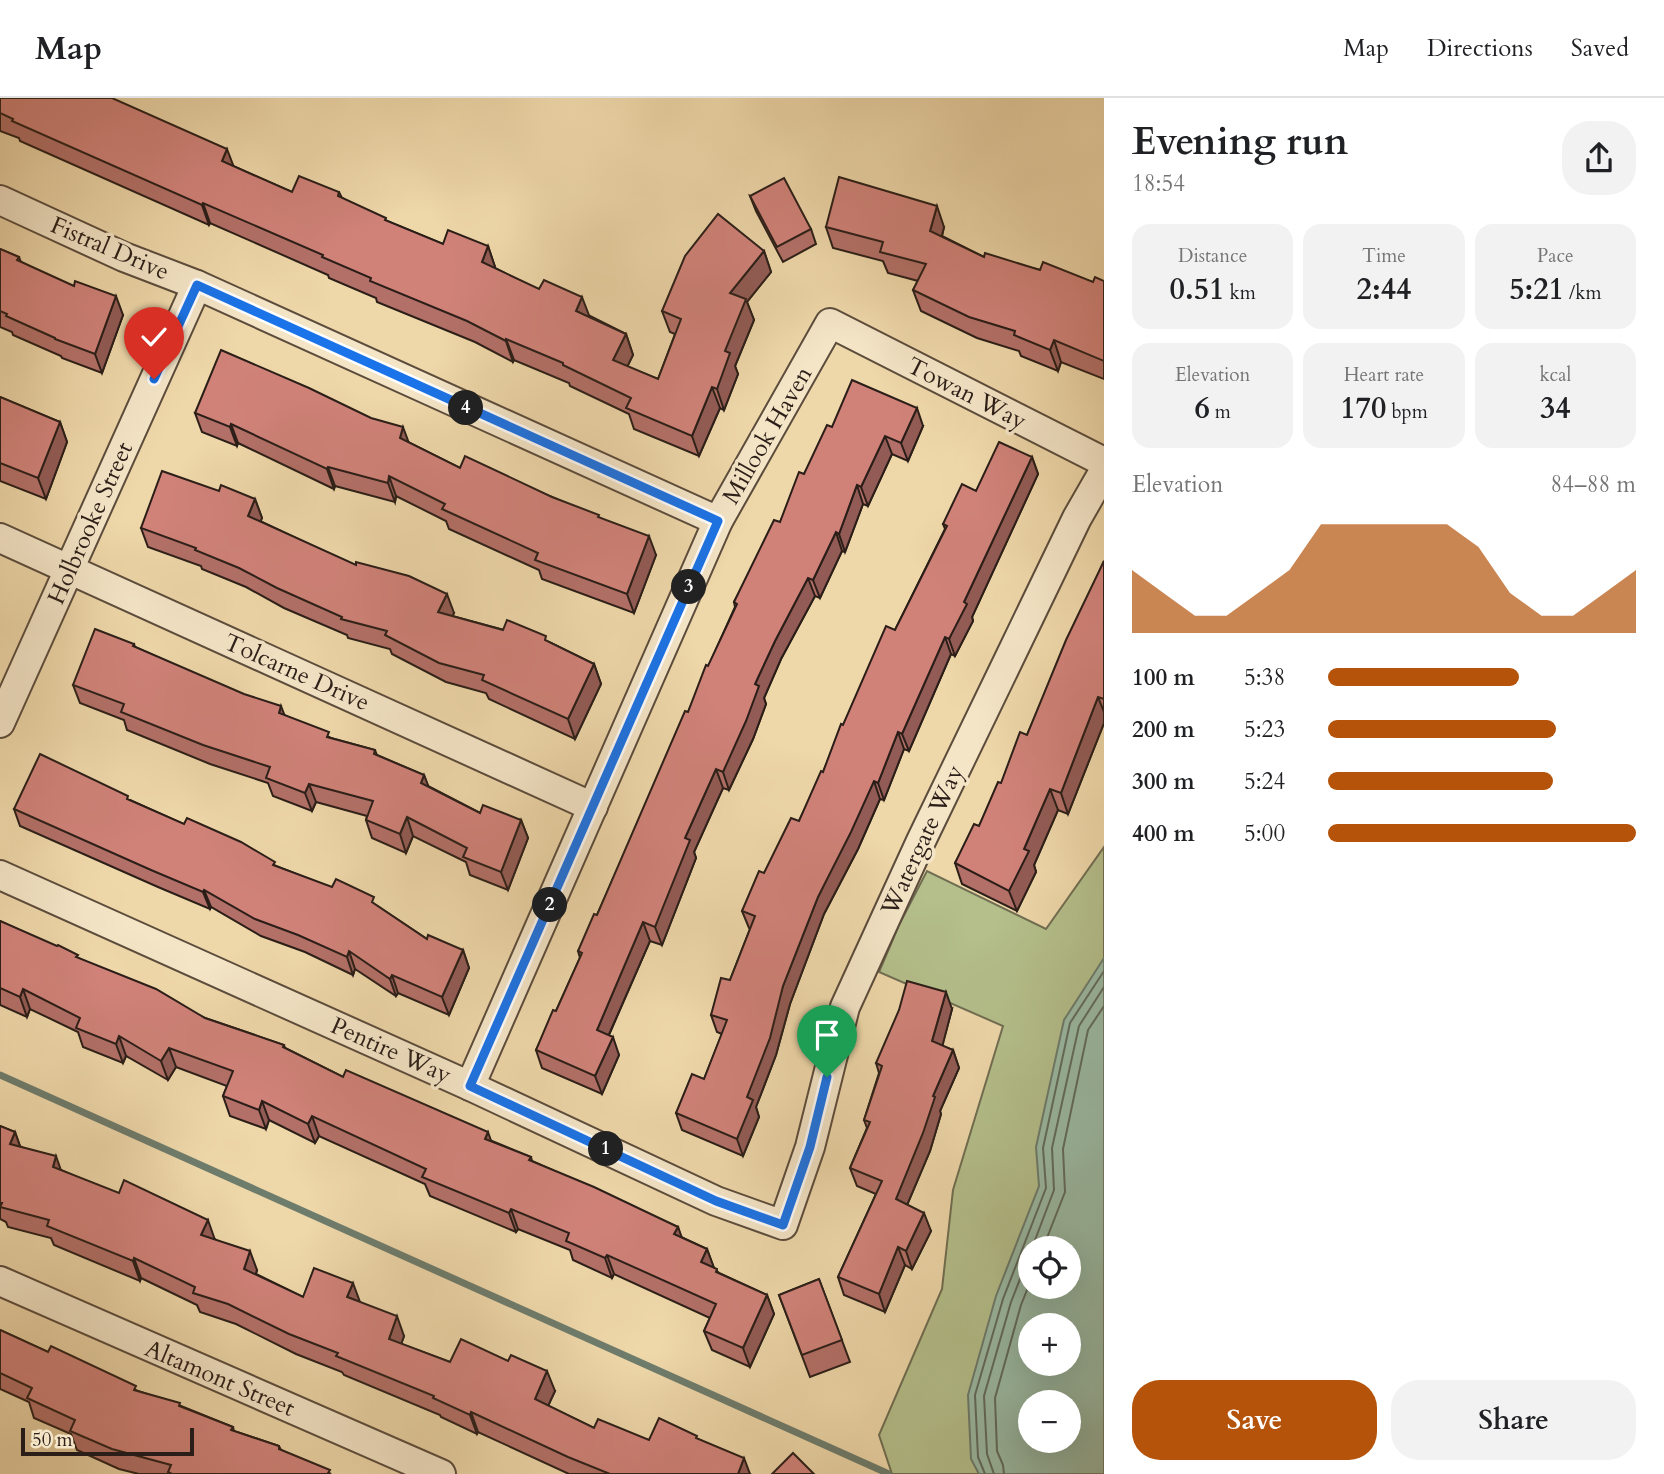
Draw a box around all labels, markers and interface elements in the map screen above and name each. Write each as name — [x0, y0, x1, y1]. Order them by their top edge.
text: Map — [35, 26, 102, 71]
text: Map — [1343, 32, 1389, 65]
text: Directions — [1427, 32, 1533, 65]
text: Saved — [1571, 32, 1629, 65]
text: Evening run — [1132, 116, 1348, 168]
button: share — [1562, 121, 1636, 195]
text: 18:54 — [1132, 168, 1185, 199]
street label: Fistral Drive — [45, 209, 174, 288]
text: Distance — [1178, 243, 1247, 269]
text: Time — [1362, 243, 1406, 269]
text: Pace — [1537, 243, 1574, 269]
text: 0.51 — [1170, 269, 1224, 310]
text: 2:44 — [1357, 269, 1411, 310]
text: 5:21 — [1509, 269, 1564, 310]
text: km — [1224, 280, 1256, 306]
text: /km — [1564, 280, 1601, 306]
pin — [124, 307, 184, 379]
icon: check — [135, 318, 173, 356]
street label: Towan Way — [901, 349, 1032, 438]
street label: Millook Haven — [715, 360, 820, 510]
text: Elevation — [1175, 362, 1250, 388]
text: Heart rate — [1344, 362, 1424, 388]
text: kcal — [1539, 362, 1571, 388]
text: 6 — [1194, 388, 1210, 429]
text: 170 — [1340, 388, 1386, 429]
text: 34 — [1540, 388, 1571, 429]
pin: 4 — [448, 390, 484, 426]
text: 4 — [461, 394, 470, 420]
text: m — [1210, 399, 1231, 425]
text: bpm — [1386, 399, 1428, 425]
street label: Holbrooke Street — [40, 436, 141, 610]
text: Elevation — [1132, 469, 1223, 500]
text: 84–88 m — [1551, 469, 1636, 500]
pin: 3 — [672, 570, 706, 604]
text: 3 — [684, 573, 693, 599]
street label: Tolcarne Drive — [219, 626, 375, 719]
text: 100 m — [1132, 662, 1195, 693]
text: 5:38 — [1244, 662, 1285, 693]
text: 200 m — [1132, 714, 1195, 745]
text: 5:23 — [1244, 714, 1285, 745]
street label: Watergate Way — [873, 759, 972, 922]
text: 300 m — [1132, 766, 1195, 797]
text: 5:24 — [1244, 766, 1285, 797]
text: 400 m — [1132, 818, 1195, 849]
text: 5:00 — [1244, 818, 1285, 849]
pin: 2 — [532, 888, 568, 922]
text: 2 — [545, 891, 554, 917]
pin — [797, 1005, 857, 1077]
street label: Pentire Way — [325, 1009, 457, 1092]
icon: arrive — [808, 1016, 846, 1054]
pin: 1 — [588, 1132, 624, 1166]
text: 1 — [601, 1135, 610, 1161]
map controls — [1018, 1236, 1081, 1453]
button: locate — [1018, 1236, 1081, 1299]
button: + — [1018, 1313, 1081, 1376]
street label: Altamont Street — [140, 1332, 300, 1425]
button: Save — [1132, 1380, 1377, 1460]
button: Share — [1391, 1380, 1636, 1460]
button: − — [1018, 1390, 1081, 1453]
scale bar — [21, 1425, 194, 1457]
text: 50 m — [32, 1427, 73, 1453]

